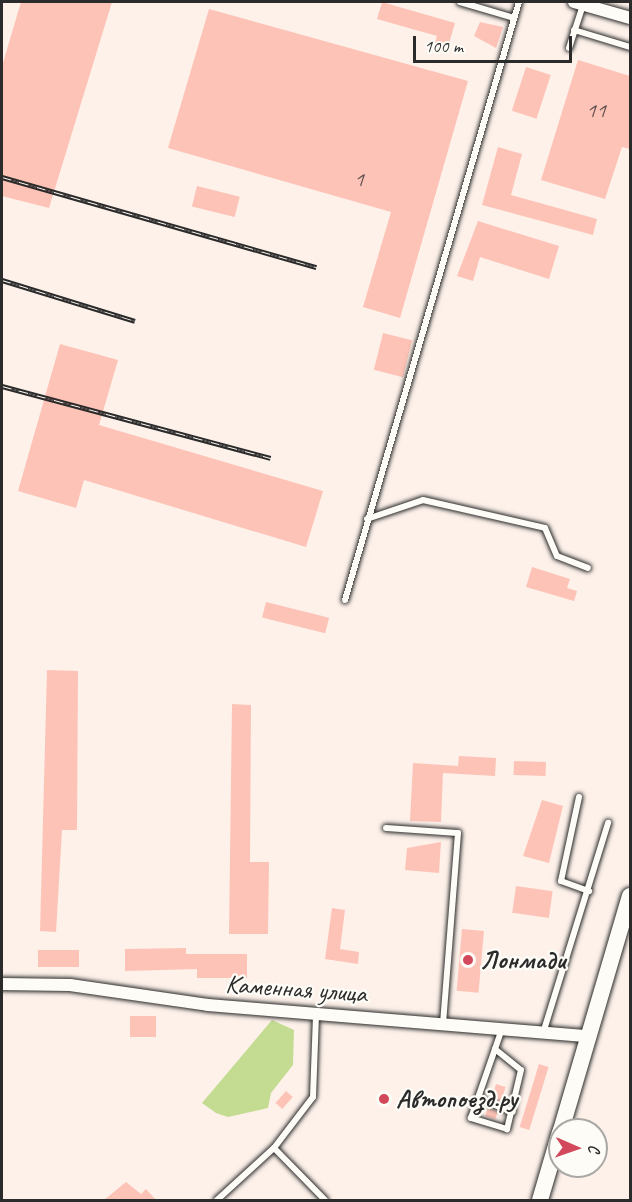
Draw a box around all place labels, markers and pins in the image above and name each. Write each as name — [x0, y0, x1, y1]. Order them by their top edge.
place label: Лонмади — [480, 944, 566, 976]
marker: Лонмади — [461, 953, 475, 967]
place label: Автопоезд.ру — [396, 1083, 517, 1115]
marker: Автопоезд.ру — [377, 1092, 391, 1106]

